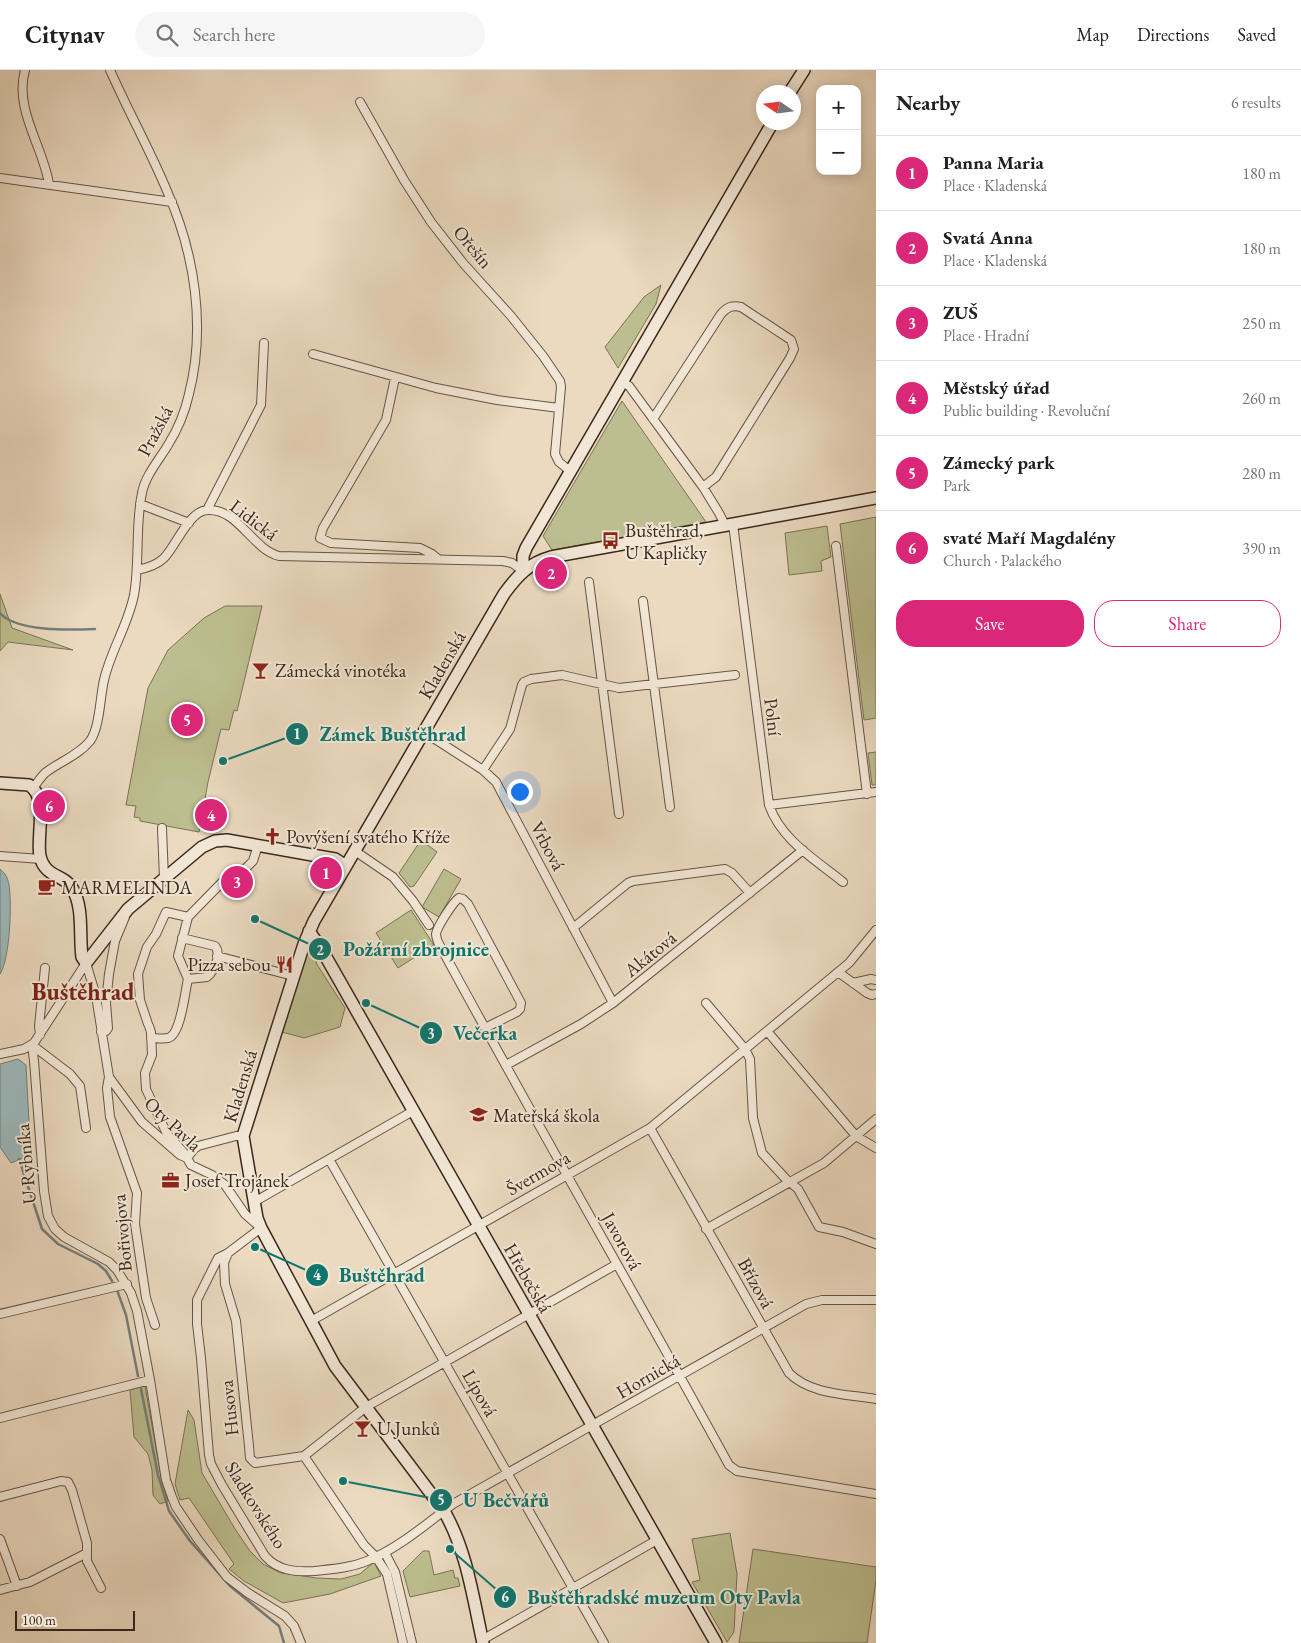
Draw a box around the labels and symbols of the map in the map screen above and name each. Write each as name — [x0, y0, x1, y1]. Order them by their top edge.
north arrow — [756, 85, 801, 130]
street label: Ořešín — [448, 220, 498, 274]
street label: Pražská — [131, 401, 179, 461]
street label: Lidická — [225, 494, 284, 547]
place label: Buštěhrad, U Kapličky — [625, 518, 708, 565]
bus stop icon: Buštěhrad, U Kapličky — [601, 531, 621, 551]
pin: 2 — [535, 554, 567, 592]
street label: Kladenská — [412, 626, 472, 704]
place label: Zámecká vinotéka — [275, 658, 407, 683]
bar icon: Zámecká vinotéka — [251, 660, 271, 680]
street label: Polní — [758, 697, 788, 738]
pin: 5 — [171, 701, 203, 739]
callout: Zámek Buštěhrad — [285, 716, 476, 751]
text: Zámek Buštěhrad — [320, 721, 466, 747]
text: 1 — [293, 724, 301, 743]
your location — [507, 779, 533, 805]
pin: 6 — [33, 787, 65, 825]
pin: 4 — [195, 796, 227, 834]
street label: Vrbová — [525, 817, 571, 875]
place label: Povýšení svatého Kříže — [286, 824, 450, 849]
church icon: Povýšení svatého Kříže — [262, 826, 282, 846]
pin: 1 — [310, 854, 342, 892]
pin: 3 — [221, 863, 253, 901]
place label: MARMELINDA — [61, 875, 193, 900]
cafe icon: MARMELINDA — [37, 877, 57, 897]
street label: Akátová — [618, 925, 682, 983]
callout: Požární zbrojnice — [308, 932, 499, 967]
text: Požární zbrojnice — [343, 936, 489, 962]
text: 2 — [316, 940, 324, 959]
place label: Pizza sebou — [187, 952, 271, 977]
restaurant icon: Pizza sebou — [275, 954, 295, 974]
district label: Buštěhrad — [31, 976, 135, 1007]
callout: Večerka — [418, 1016, 528, 1051]
text: Večerka — [453, 1020, 518, 1046]
text: 3 — [427, 1024, 435, 1043]
street label: Kladenská — [217, 1046, 263, 1125]
street label: Oty Pavla — [139, 1091, 207, 1157]
place label: Mateřská škola — [493, 1103, 600, 1128]
school or university icon: Mateřská škola — [469, 1105, 489, 1125]
street label: U Rybníka — [10, 1122, 42, 1205]
street label: Švermova — [501, 1144, 575, 1201]
place label: Josef Trojánek — [183, 1168, 290, 1193]
office icon: Josef Trojánek — [161, 1170, 181, 1190]
street label: Bořivojova — [106, 1193, 138, 1273]
street label: Javorová — [595, 1206, 648, 1275]
street label: Hřebečská — [498, 1239, 558, 1318]
street label: Břízová — [732, 1253, 780, 1313]
callout: Buštěhrad — [304, 1257, 435, 1292]
text: Buštěhrad — [339, 1262, 425, 1288]
text: 4 — [313, 1265, 322, 1284]
street label: Hornická — [611, 1347, 685, 1404]
street label: Lípová — [457, 1365, 504, 1421]
street label: Husova — [214, 1378, 244, 1437]
place label: U Junků — [377, 1416, 440, 1441]
bar icon: U Junků — [353, 1418, 373, 1438]
street label: Sladkovského — [219, 1457, 293, 1553]
callout: U Bečvářů — [428, 1483, 559, 1518]
text: U Bečvářů — [463, 1487, 549, 1513]
text: 5 — [437, 1490, 445, 1509]
callout: Buštěhradské muzeum Oty Pavla — [492, 1580, 811, 1615]
text: Buštěhradské muzeum Oty Pavla — [527, 1584, 801, 1610]
text: 6 — [501, 1587, 509, 1606]
scale bar — [15, 1608, 135, 1631]

